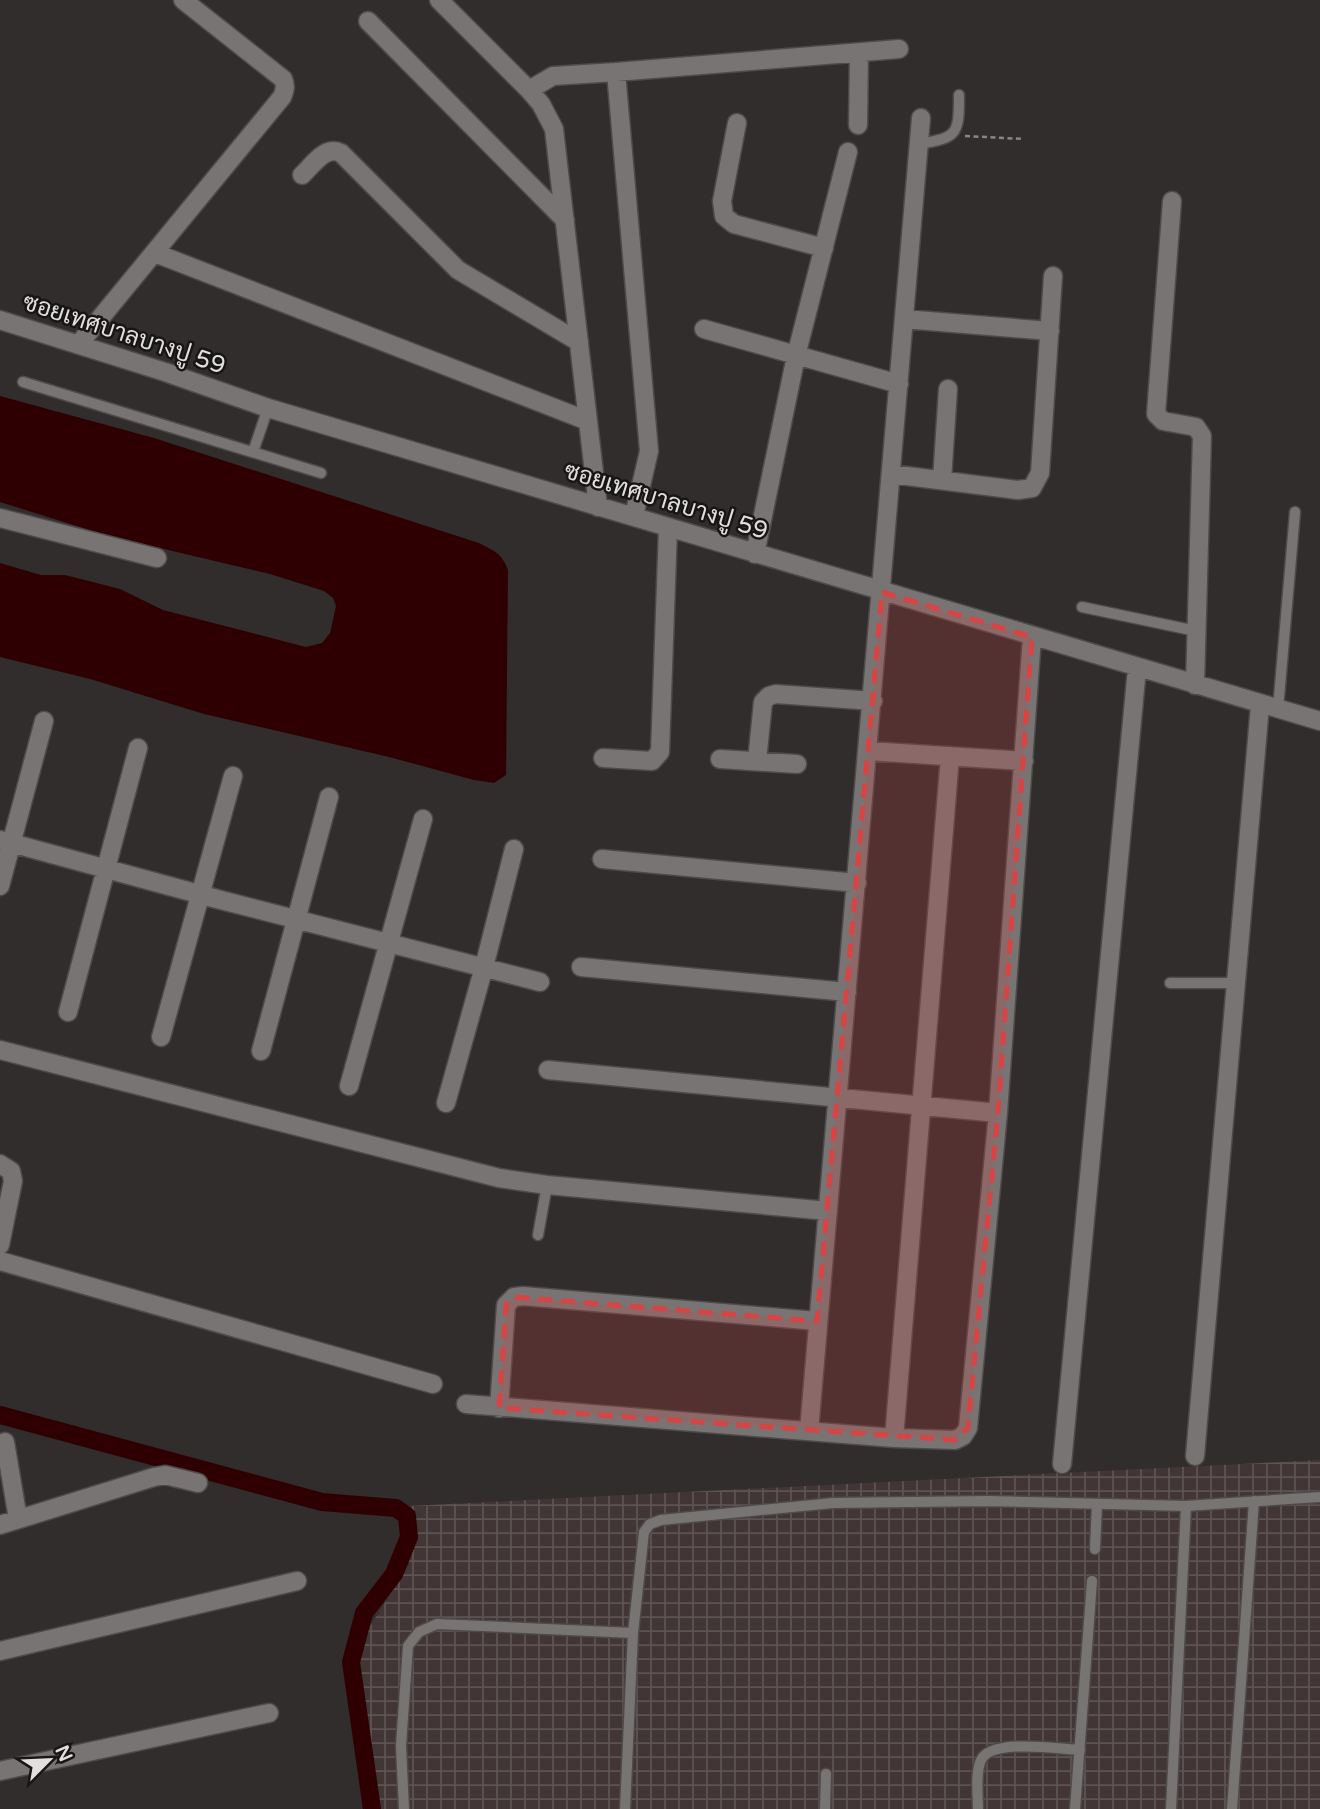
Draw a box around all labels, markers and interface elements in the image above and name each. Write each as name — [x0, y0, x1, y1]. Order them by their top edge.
street label: ซอยเทศบาลบางปู 59 — [18, 288, 229, 382]
street label: ซอยเทศบาลบางปู 59 — [560, 456, 771, 548]
north arrow — [14, 1725, 84, 1795]
text: N — [50, 1742, 77, 1765]

